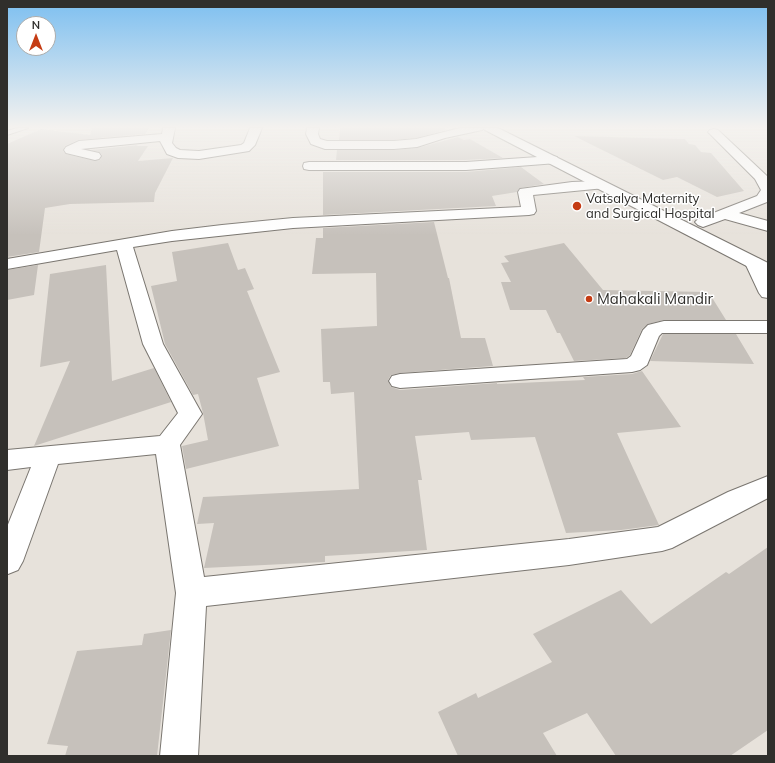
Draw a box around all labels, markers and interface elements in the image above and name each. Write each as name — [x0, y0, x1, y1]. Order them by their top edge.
north arrow — [16, 16, 56, 56]
text: N — [32, 18, 40, 32]
place label: Vatsalya Maternity and Surgical Hospital — [586, 191, 715, 222]
marker: Vatsalya Maternity and Surgical Hospital — [571, 200, 583, 212]
place label: Mahakali Mandir — [597, 290, 713, 308]
marker: Mahakali Mandir — [584, 294, 594, 304]

